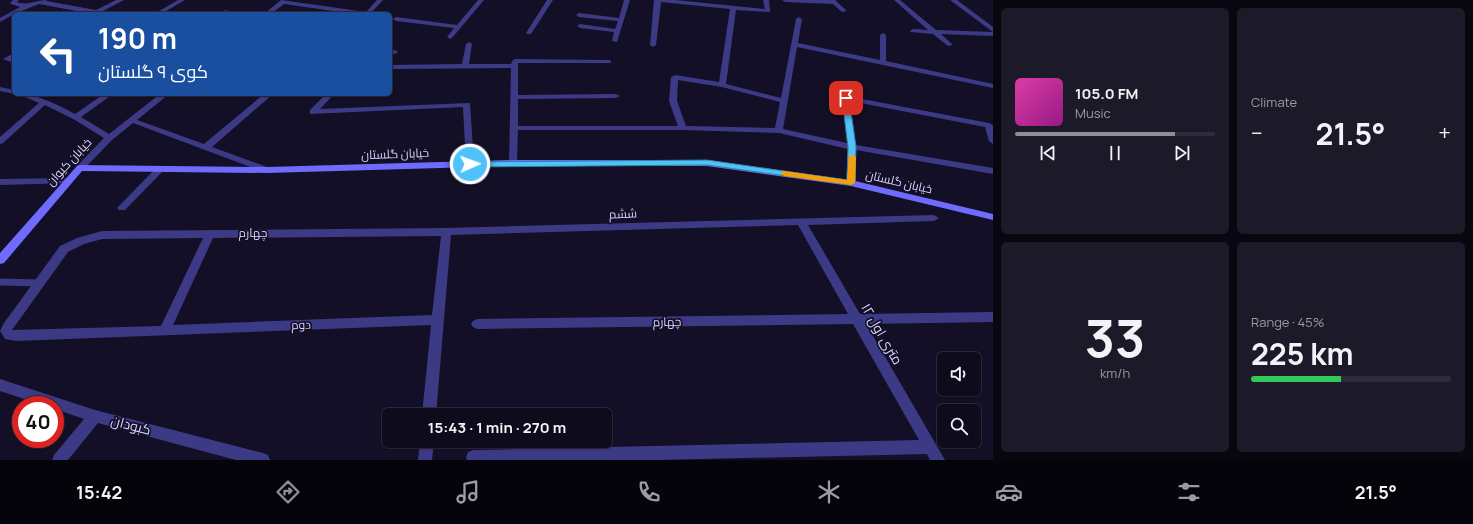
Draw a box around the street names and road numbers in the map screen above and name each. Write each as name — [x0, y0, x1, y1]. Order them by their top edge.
street label: خیابان کیوان — [42, 134, 95, 189]
street label: خیابان گلستان — [361, 144, 429, 163]
street label: خیابان گلستان — [864, 166, 934, 197]
street label: ششم — [609, 205, 637, 222]
street label: چهارم — [239, 224, 267, 242]
street label: ۱۲ متری اول — [857, 300, 908, 368]
street label: چهارم — [652, 313, 682, 331]
street label: دوم — [291, 316, 311, 333]
street label: کبودان — [109, 410, 153, 439]

